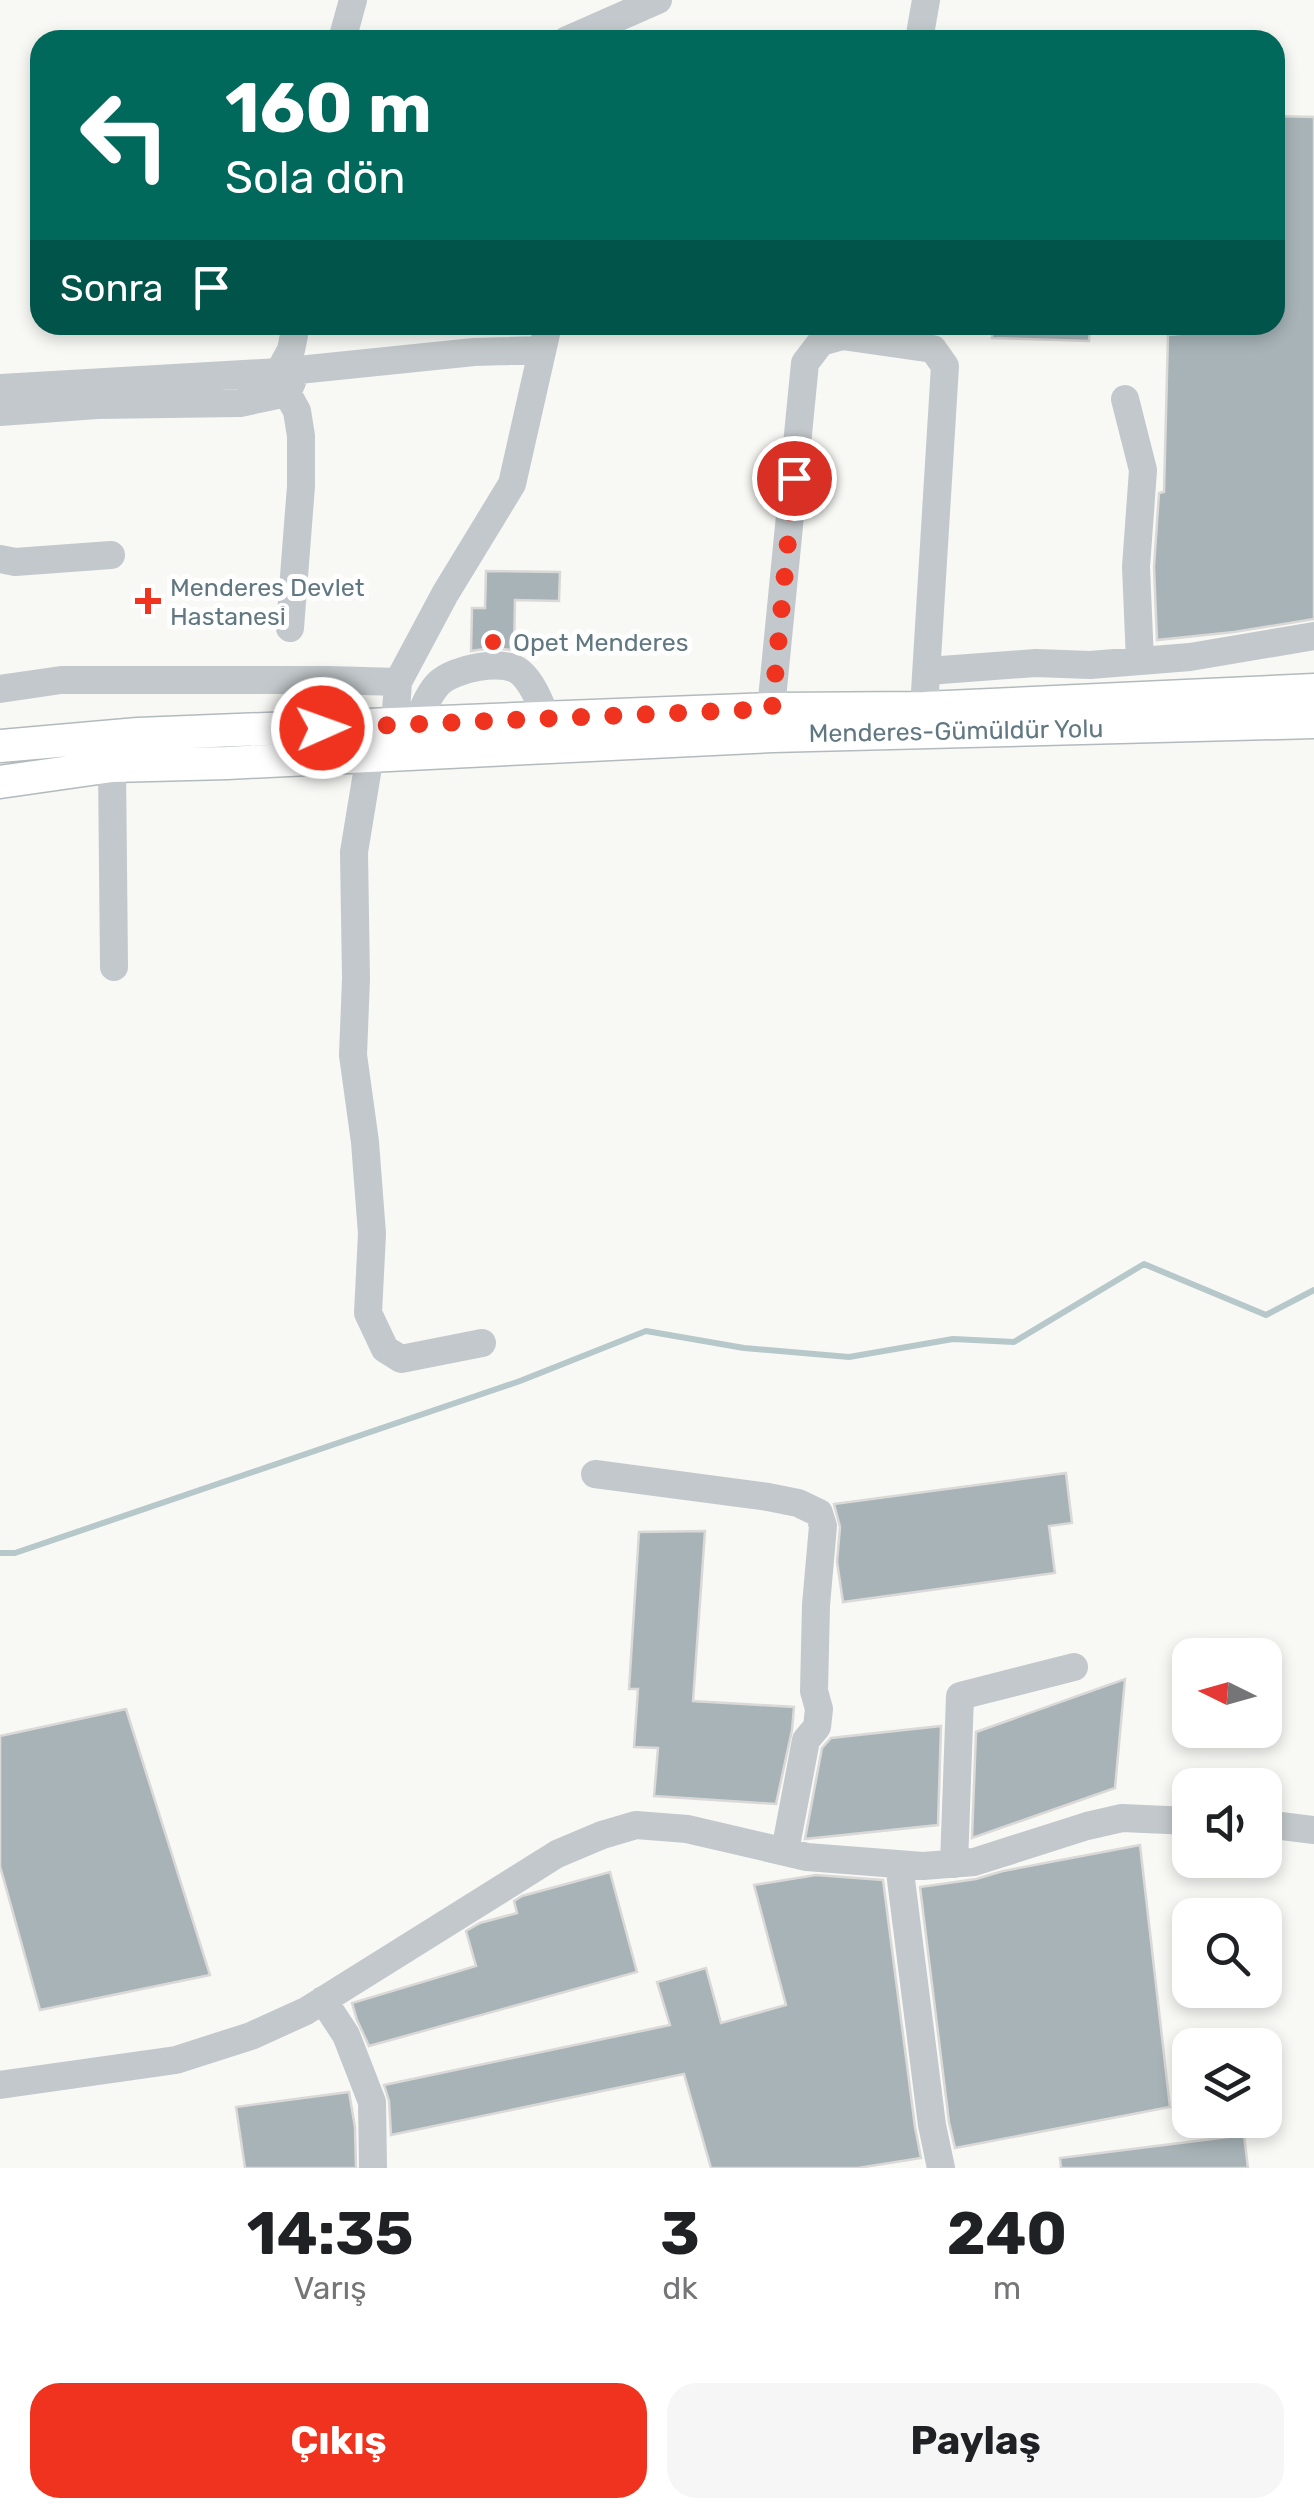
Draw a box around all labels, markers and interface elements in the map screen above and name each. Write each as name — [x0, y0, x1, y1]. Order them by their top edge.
text: 160 m — [225, 67, 432, 150]
icon: left — [60, 70, 190, 200]
text: Sola dön — [225, 151, 406, 204]
icon: arrive — [184, 260, 239, 315]
text: Sonra — [60, 265, 164, 311]
pin — [752, 436, 837, 521]
icon: arrive — [767, 451, 822, 506]
place label: Menderes Devlet Hastanesi — [170, 573, 365, 631]
marker: Menderes Devlet Hastanesi — [135, 588, 161, 614]
place label: Opet Menderes — [513, 628, 689, 657]
marker: Opet Menderes — [482, 631, 504, 653]
position arrow — [270, 676, 374, 780]
street label: Menderes-Gümüldür Yolu — [808, 714, 1104, 748]
north arrow — [1172, 1638, 1282, 1748]
map controls — [1172, 1638, 1282, 2138]
button: sound — [1172, 1768, 1282, 1878]
button: search — [1172, 1898, 1282, 2008]
button: layers — [1172, 2028, 1282, 2138]
text: 14:35 — [247, 2198, 413, 2269]
text: 3 — [660, 2198, 700, 2269]
text: 240 — [947, 2198, 1067, 2269]
text: Varış — [294, 2269, 367, 2307]
text: dk — [662, 2269, 698, 2307]
text: m — [993, 2269, 1021, 2307]
button: Çıkış — [30, 2383, 647, 2498]
button: Paylaş — [667, 2383, 1284, 2498]

